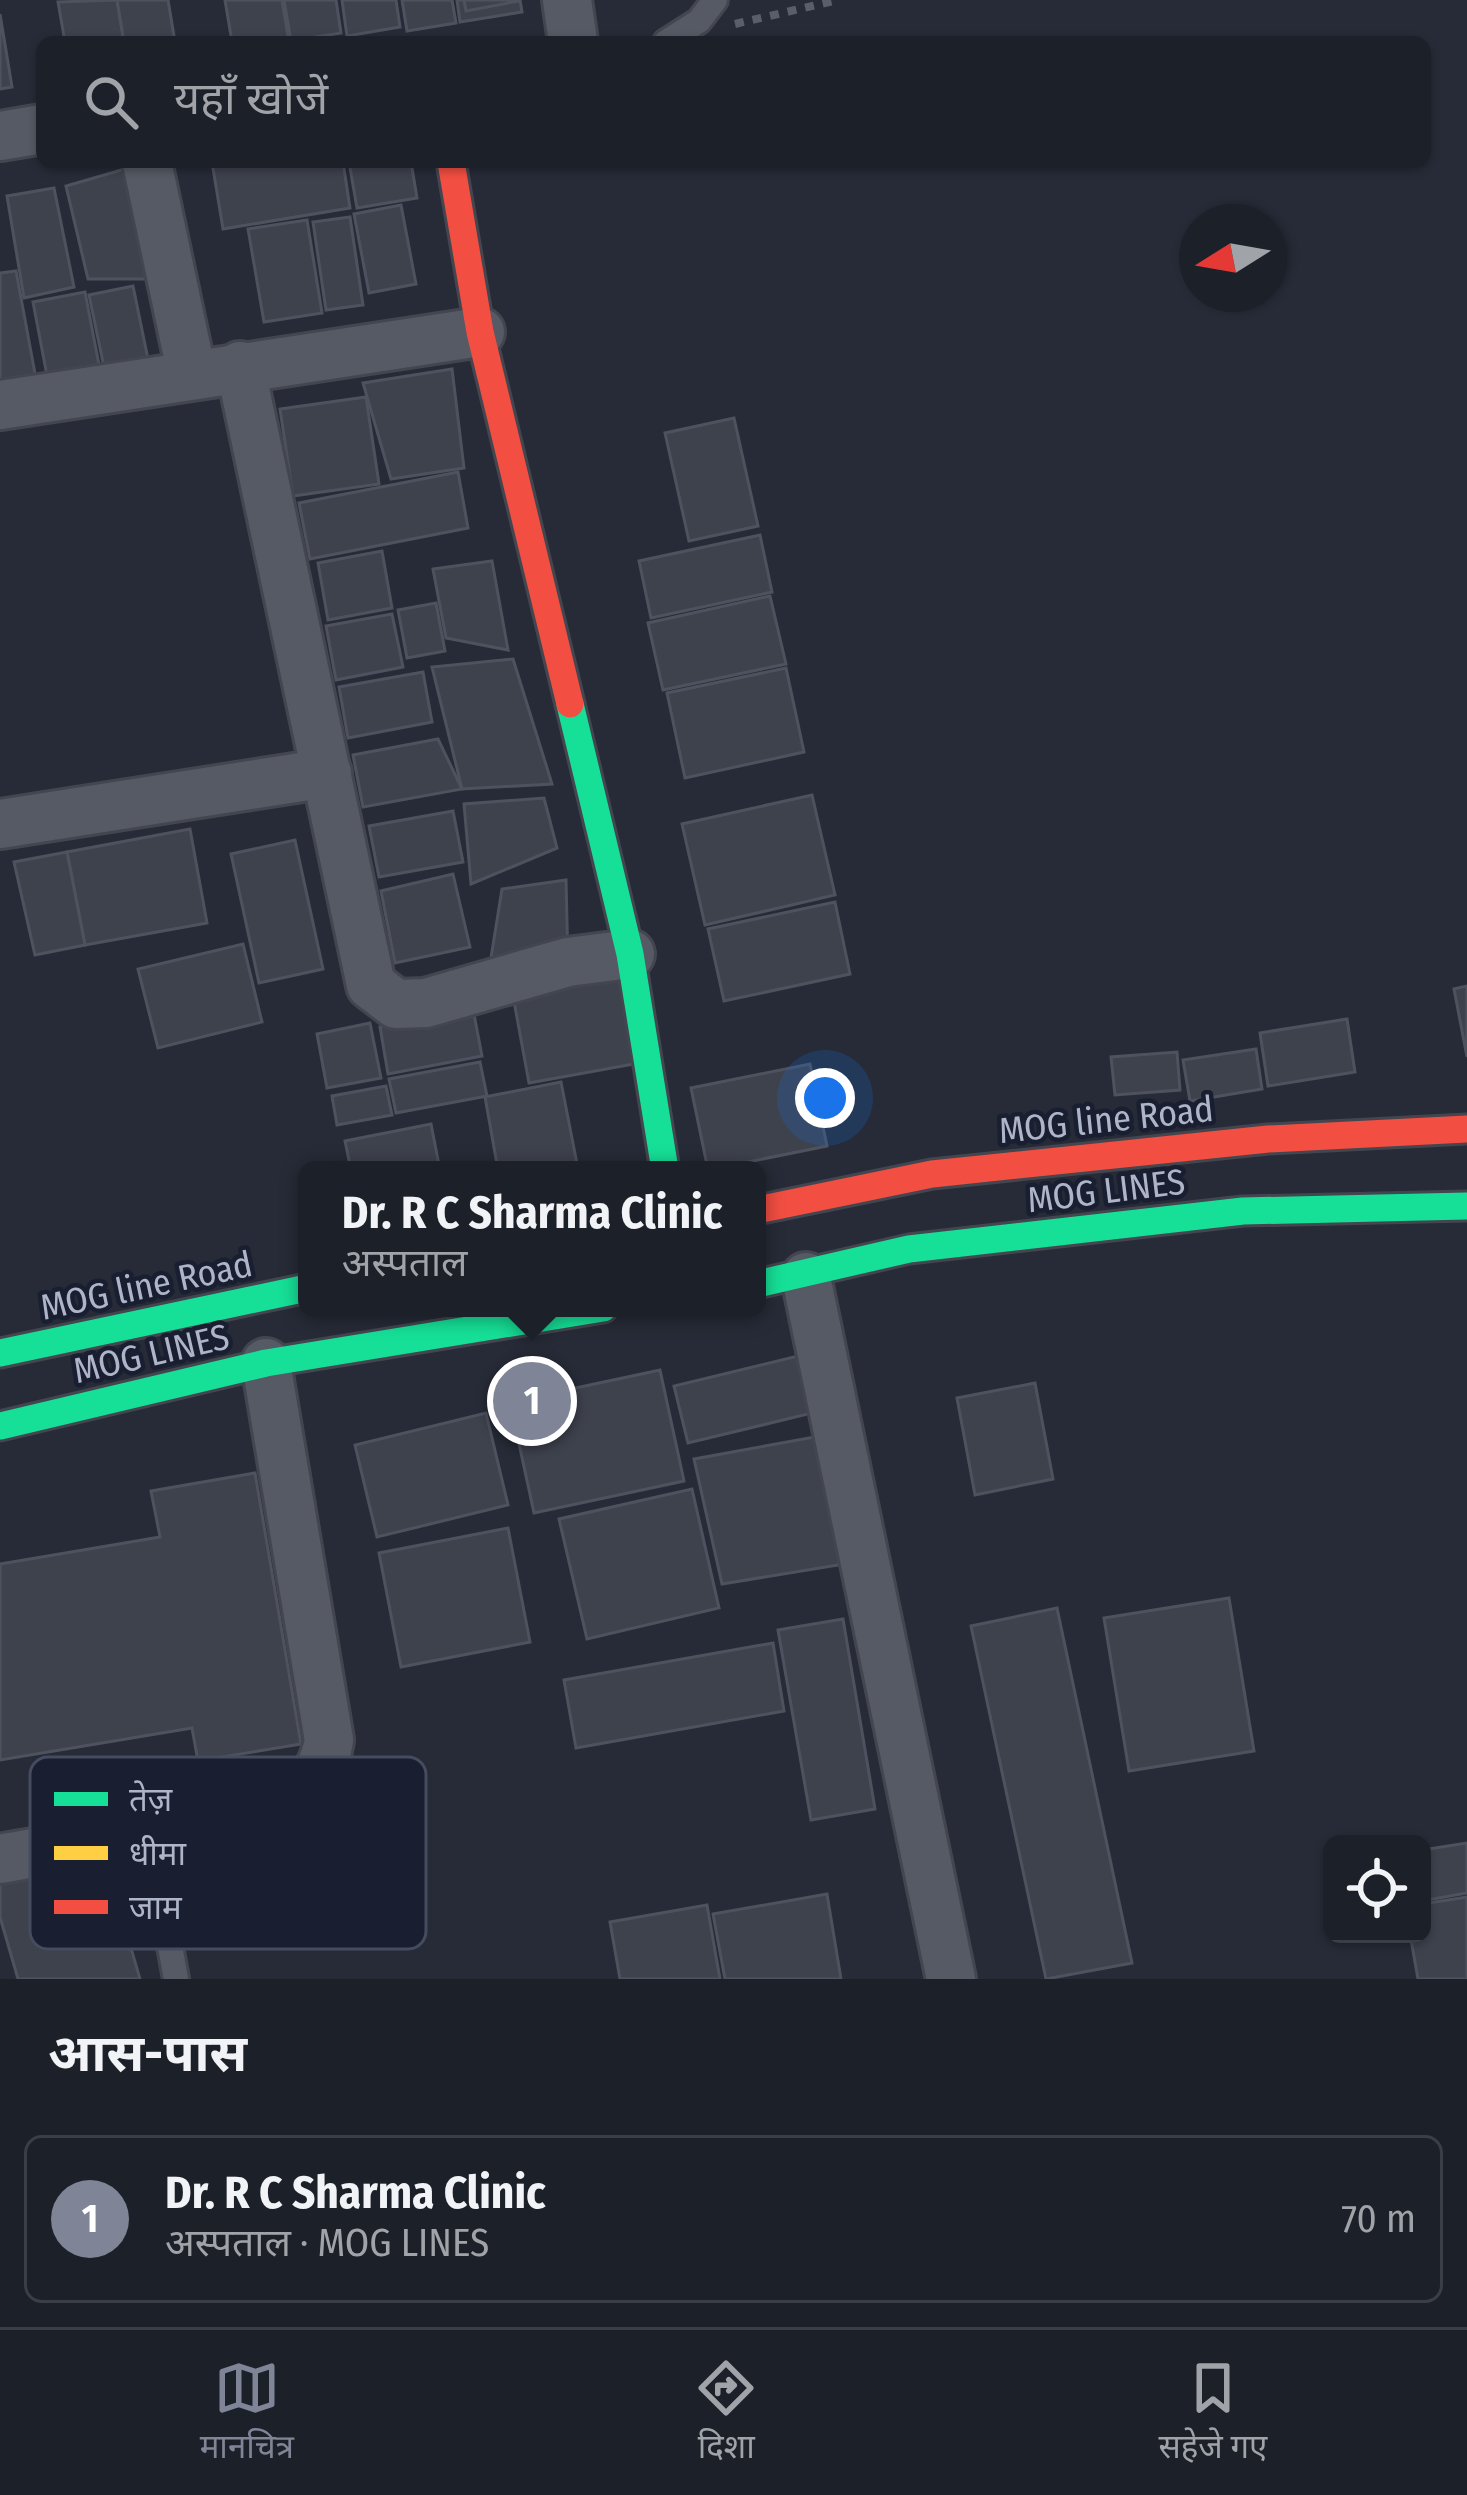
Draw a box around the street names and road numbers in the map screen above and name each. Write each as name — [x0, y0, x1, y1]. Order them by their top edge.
street label: MOG line Road — [997, 1087, 1215, 1153]
street label: MOG LINES — [1025, 1159, 1187, 1222]
street label: MOG line Road — [36, 1242, 256, 1330]
street label: MOG LINES — [69, 1315, 233, 1393]

